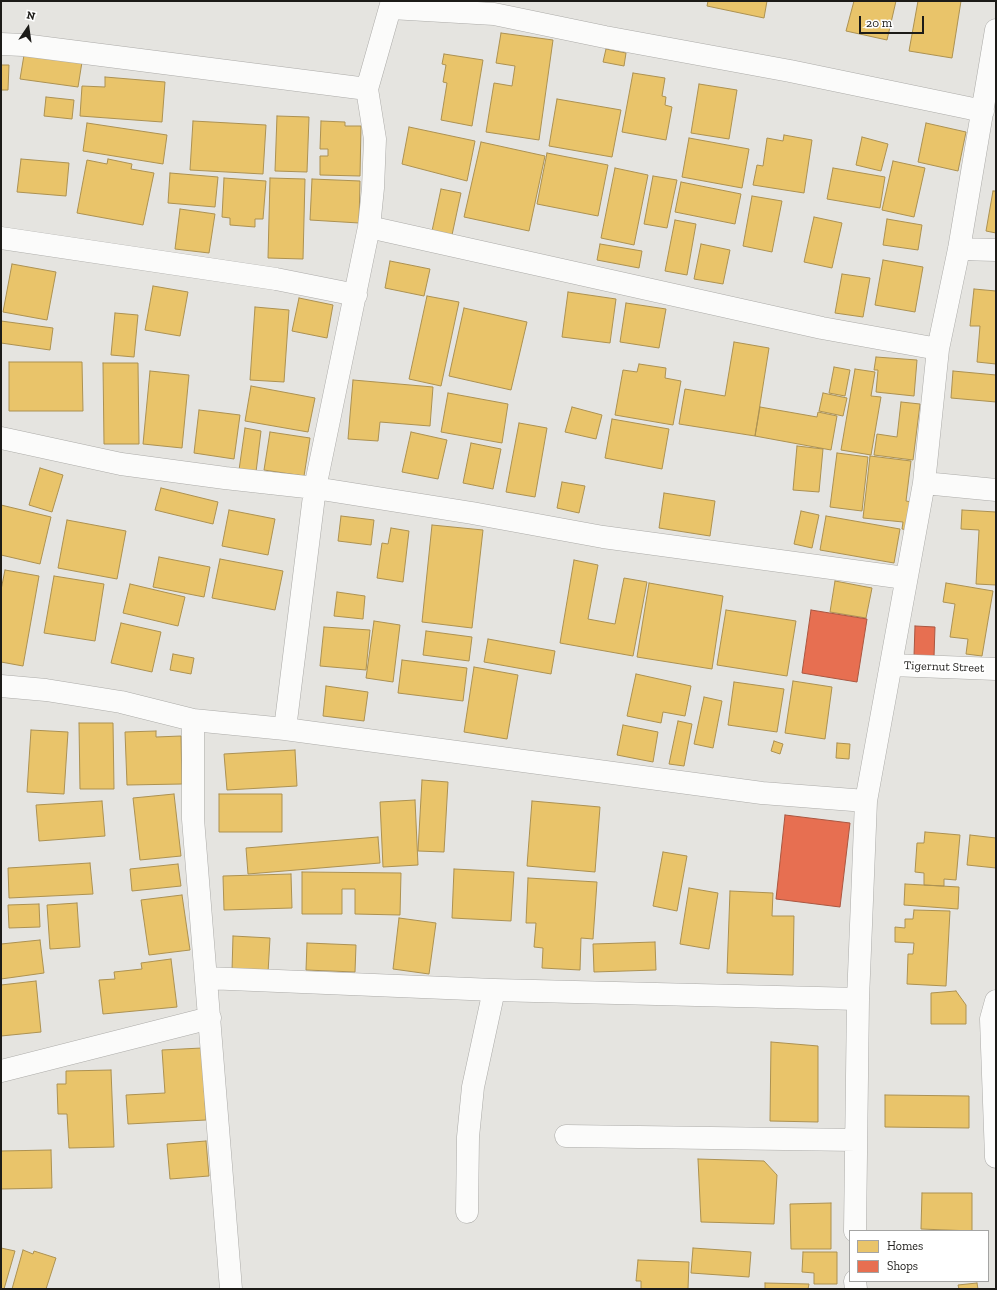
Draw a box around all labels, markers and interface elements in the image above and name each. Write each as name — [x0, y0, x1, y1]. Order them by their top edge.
north arrow — [8, 8, 48, 48]
scale bar — [861, 8, 926, 34]
text: N — [25, 9, 36, 23]
text: 20 m — [866, 16, 892, 30]
street label: Tigernut Street — [904, 658, 984, 676]
legend — [849, 1230, 989, 1282]
text: Homes — [887, 1239, 923, 1253]
text: Shops — [887, 1259, 918, 1273]

